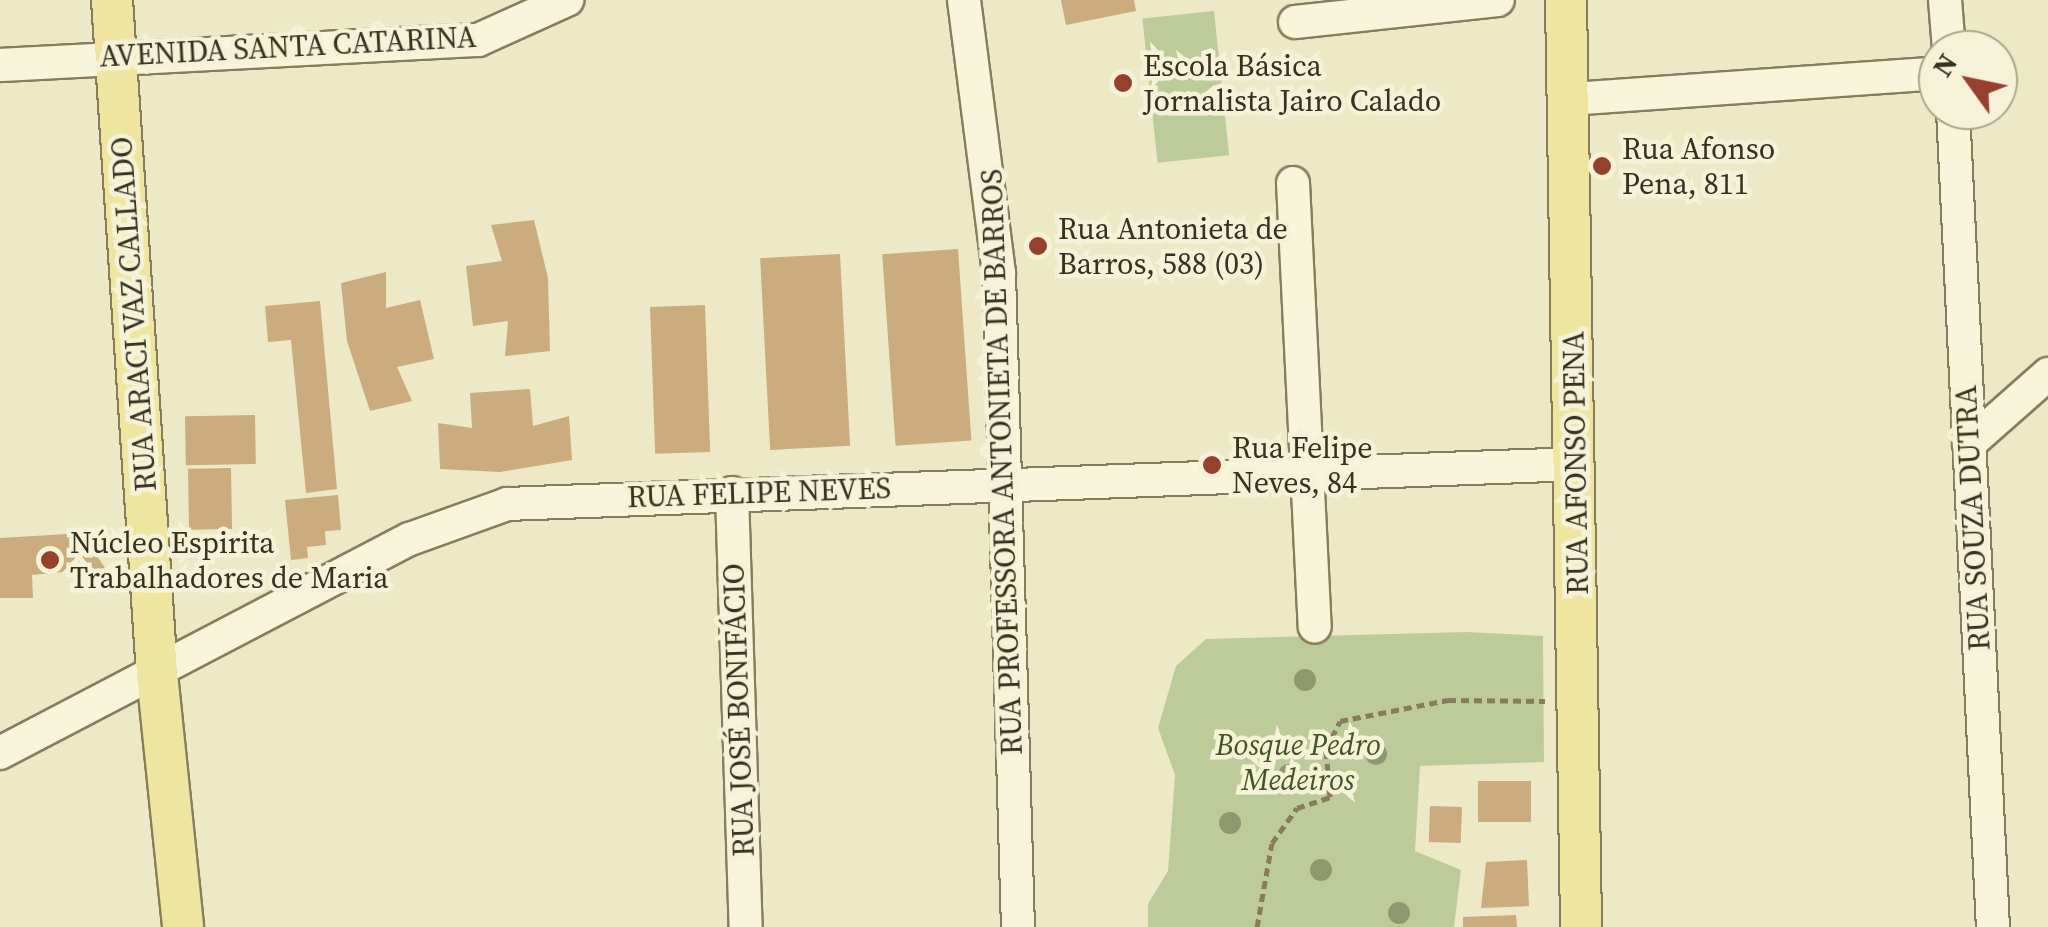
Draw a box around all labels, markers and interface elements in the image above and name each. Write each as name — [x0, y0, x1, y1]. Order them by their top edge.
street label: AVENIDA SANTA CATARINA — [99, 19, 477, 75]
north arrow — [1918, 30, 2018, 130]
text: N — [1923, 46, 1966, 84]
place label: Escola Básica Jornalista Jairo Calado — [1143, 48, 1441, 118]
marker: Escola Básica Jornalista Jairo Calado — [1112, 72, 1134, 94]
place label: Rua Afonso Pena, 811 — [1622, 131, 1775, 202]
street label: RUA ARACI VAZ CALLADO — [104, 135, 164, 493]
marker: Rua Afonso Pena, 811 — [1591, 155, 1613, 177]
street label: RUA PROFESSORA ANTONIETA DE BARROS — [974, 168, 1030, 756]
place label: Rua Antonieta de Barros, 588 (03) — [1058, 211, 1288, 282]
marker: Rua Antonieta de Barros, 588 (03) — [1027, 235, 1049, 257]
street label: RUA AFONSO PENA — [1556, 331, 1596, 595]
street label: RUA SOUZA DUTRA — [1948, 384, 1998, 652]
place label: Rua Felipe Neves, 84 — [1232, 430, 1372, 500]
marker: Rua Felipe Neves, 84 — [1201, 454, 1223, 476]
street label: RUA FELIPE NEVES — [626, 470, 892, 516]
place label: Núcleo Espirita Trabalhadores de Maria — [70, 525, 389, 596]
marker: Núcleo Espirita Trabalhadores de Maria — [39, 549, 61, 571]
street label: RUA JOSÉ BONIFÁCIO — [716, 563, 762, 857]
park label: Bosque Pedro Medeiros — [1215, 727, 1381, 798]

